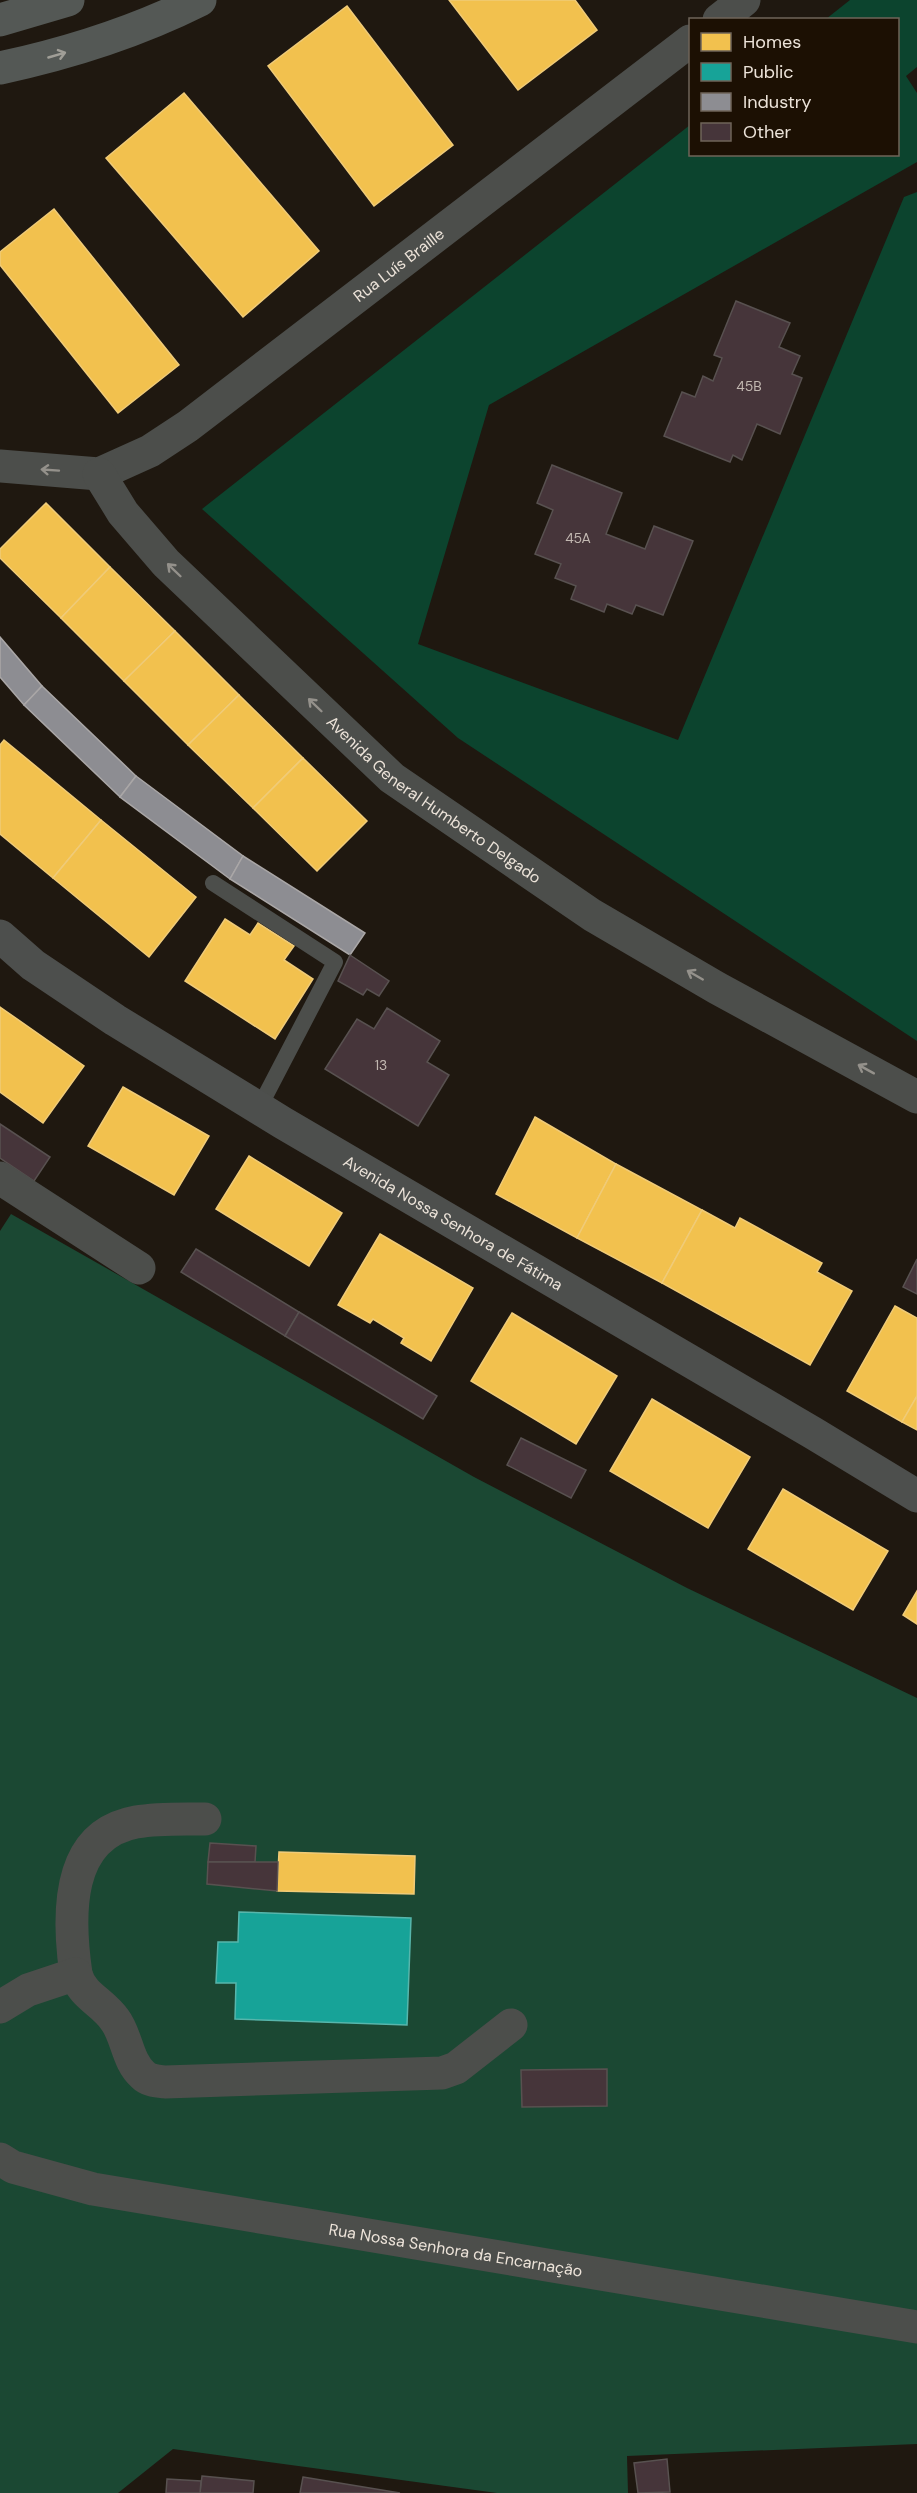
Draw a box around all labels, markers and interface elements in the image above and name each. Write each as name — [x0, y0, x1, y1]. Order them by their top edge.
legend — [689, 18, 899, 156]
text: Homes — [743, 30, 801, 54]
one-way arrow — [47, 49, 66, 60]
text: Public — [743, 60, 794, 84]
text: Industry — [743, 90, 812, 114]
text: Other — [743, 120, 792, 144]
street label: Rua Luís Braille — [349, 223, 449, 307]
house number: 45B — [736, 377, 762, 395]
one-way arrow — [40, 464, 60, 475]
house number: 45A — [565, 529, 591, 547]
one-way arrow — [166, 563, 181, 578]
one-way arrow — [307, 698, 322, 712]
street label: Avenida General Humberto Delgado — [322, 711, 545, 888]
one-way arrow — [687, 969, 704, 981]
house number: 13 — [375, 1056, 387, 1074]
one-way arrow — [858, 1063, 875, 1075]
street label: Avenida Nossa Senhora de Fátima — [339, 1151, 567, 1295]
street label: Rua Nossa Senhora da Encarnação — [327, 2219, 584, 2282]

